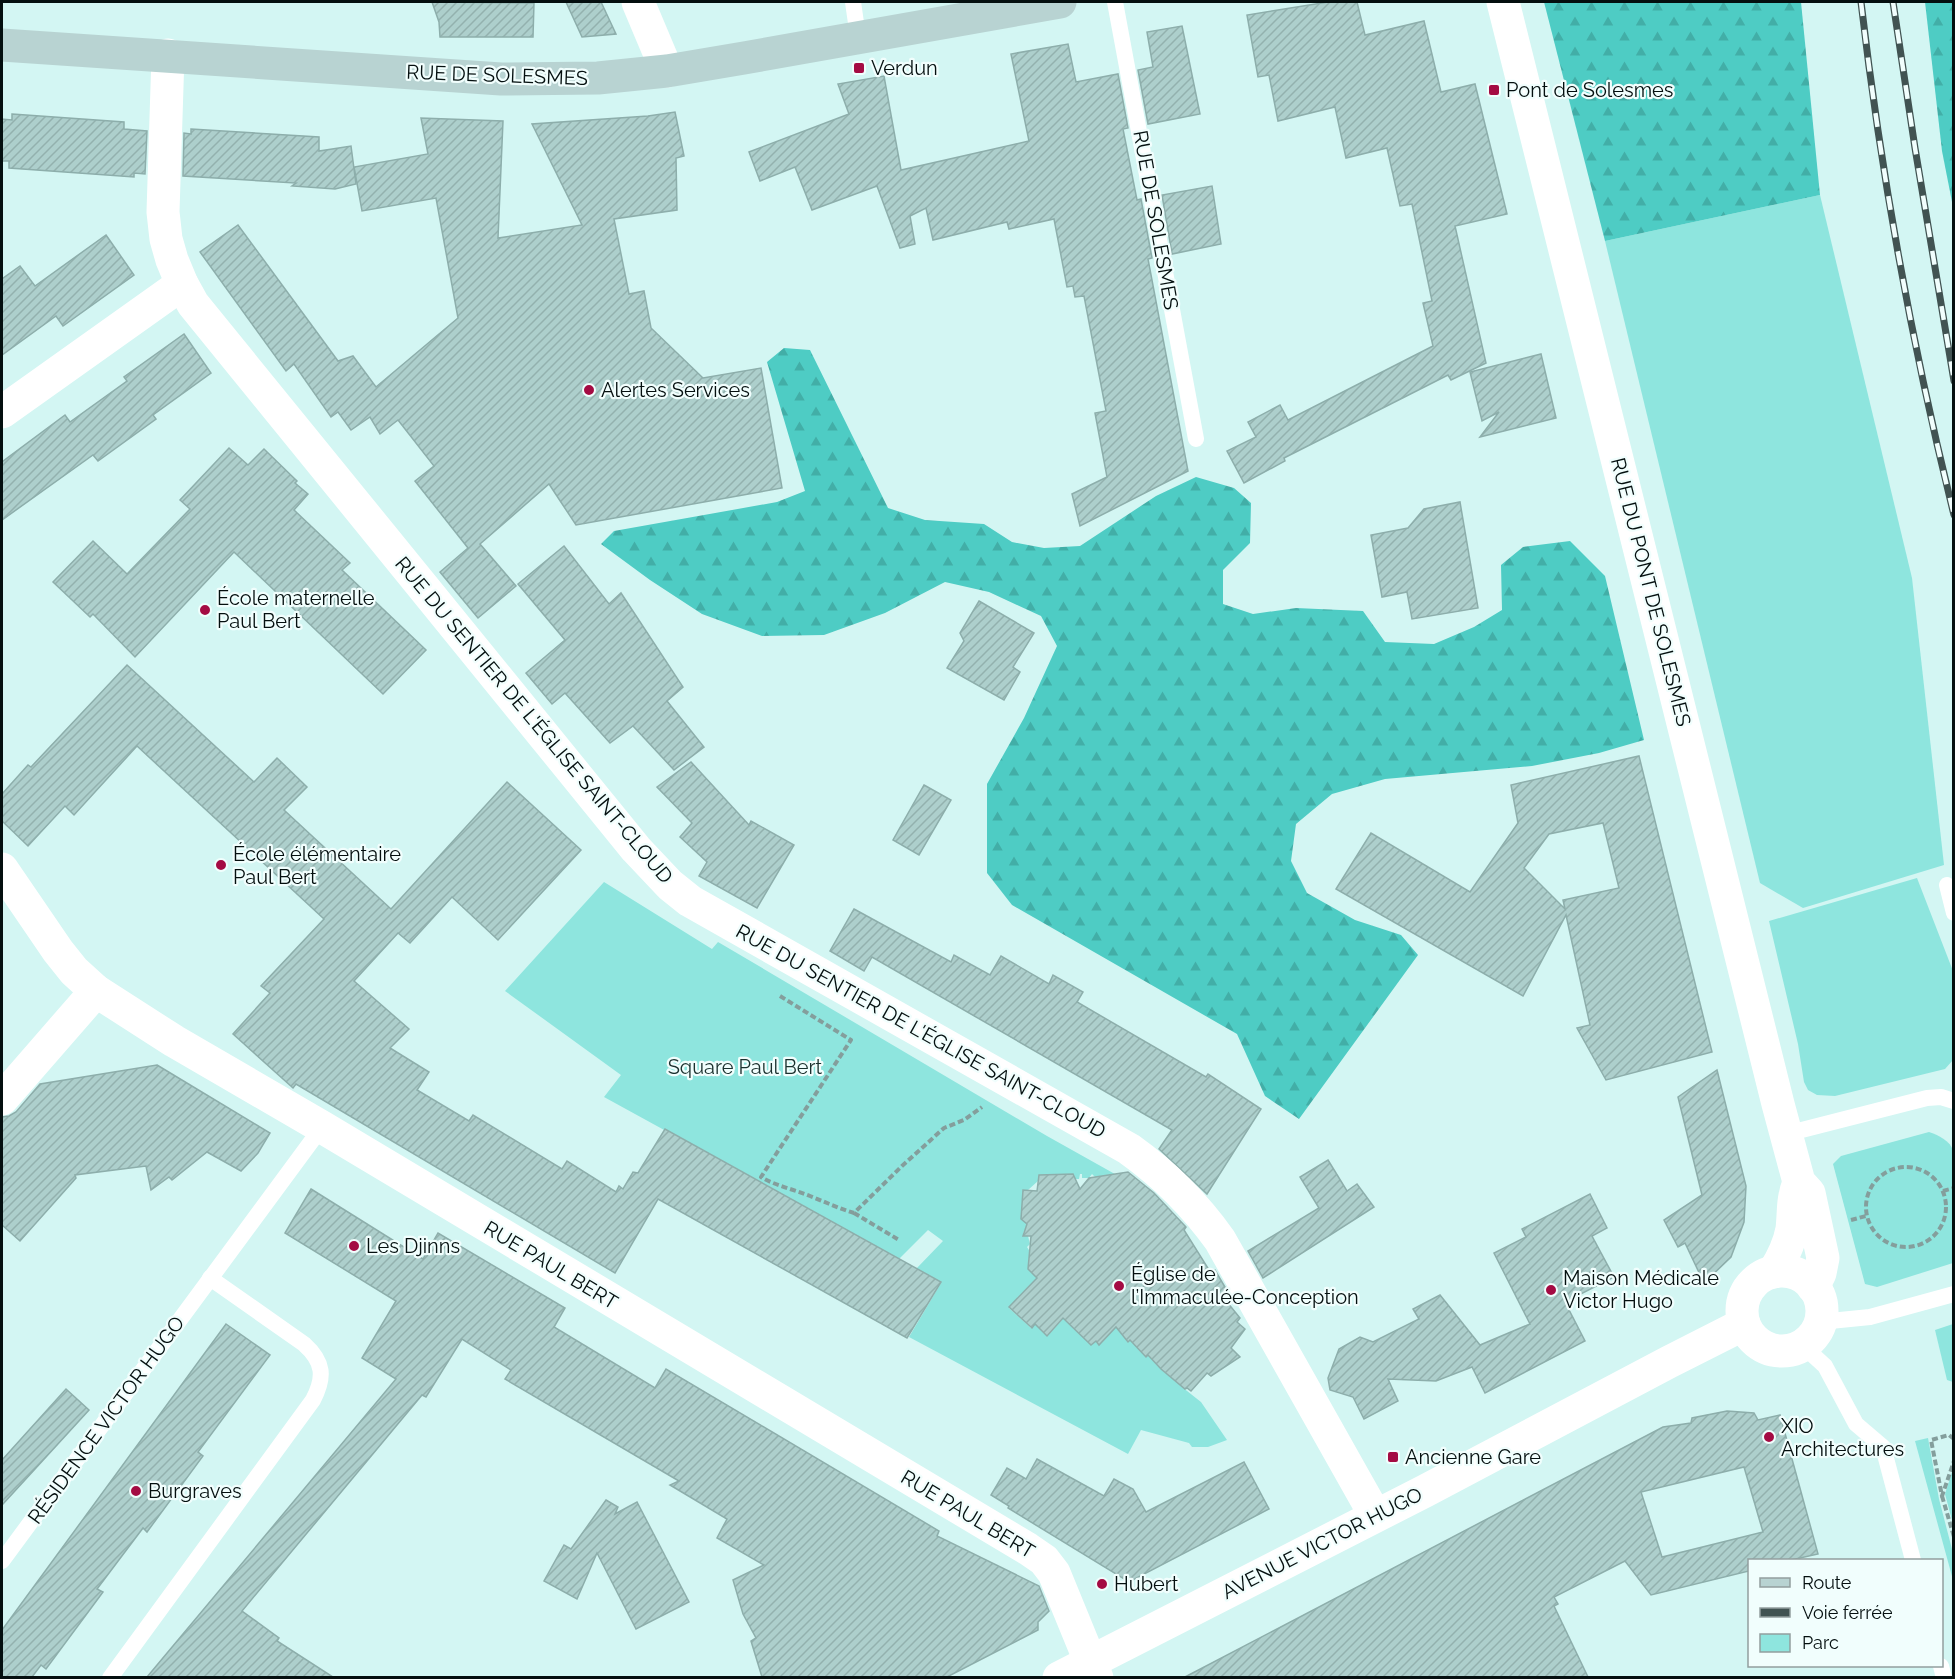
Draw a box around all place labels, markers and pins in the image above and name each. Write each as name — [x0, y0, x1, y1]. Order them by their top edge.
place label: Verdun — [871, 56, 938, 80]
marker: Verdun — [852, 61, 866, 75]
place label: Pont de Solesmes — [1506, 78, 1673, 102]
marker: Pont de Solesmes — [1487, 83, 1501, 97]
place label: Alertes Services — [601, 378, 750, 402]
marker: Alertes Services — [582, 383, 596, 397]
place label: École maternelle Paul Bert — [217, 586, 375, 633]
marker: École maternelle Paul Bert — [198, 603, 212, 617]
place label: École élémentaire Paul Bert — [233, 842, 401, 889]
marker: École élémentaire Paul Bert — [214, 858, 228, 872]
place label: Les Djinns — [366, 1234, 460, 1258]
marker: Les Djinns — [347, 1239, 361, 1253]
place label: Église de l’Immaculée-Conception — [1131, 1262, 1359, 1309]
place label: Maison Médicale Victor Hugo — [1563, 1266, 1719, 1313]
marker: Église de l’Immaculée-Conception — [1112, 1279, 1126, 1293]
marker: Maison Médicale Victor Hugo — [1544, 1283, 1558, 1297]
place label: XIO Architectures — [1781, 1414, 1904, 1461]
marker: XIO Architectures — [1762, 1430, 1776, 1444]
place label: Ancienne Gare — [1405, 1445, 1541, 1469]
marker: Ancienne Gare — [1386, 1450, 1400, 1464]
place label: Burgraves — [148, 1479, 242, 1503]
marker: Burgraves — [129, 1484, 143, 1498]
place label: Hubert — [1114, 1572, 1179, 1596]
marker: Hubert — [1095, 1577, 1109, 1591]

